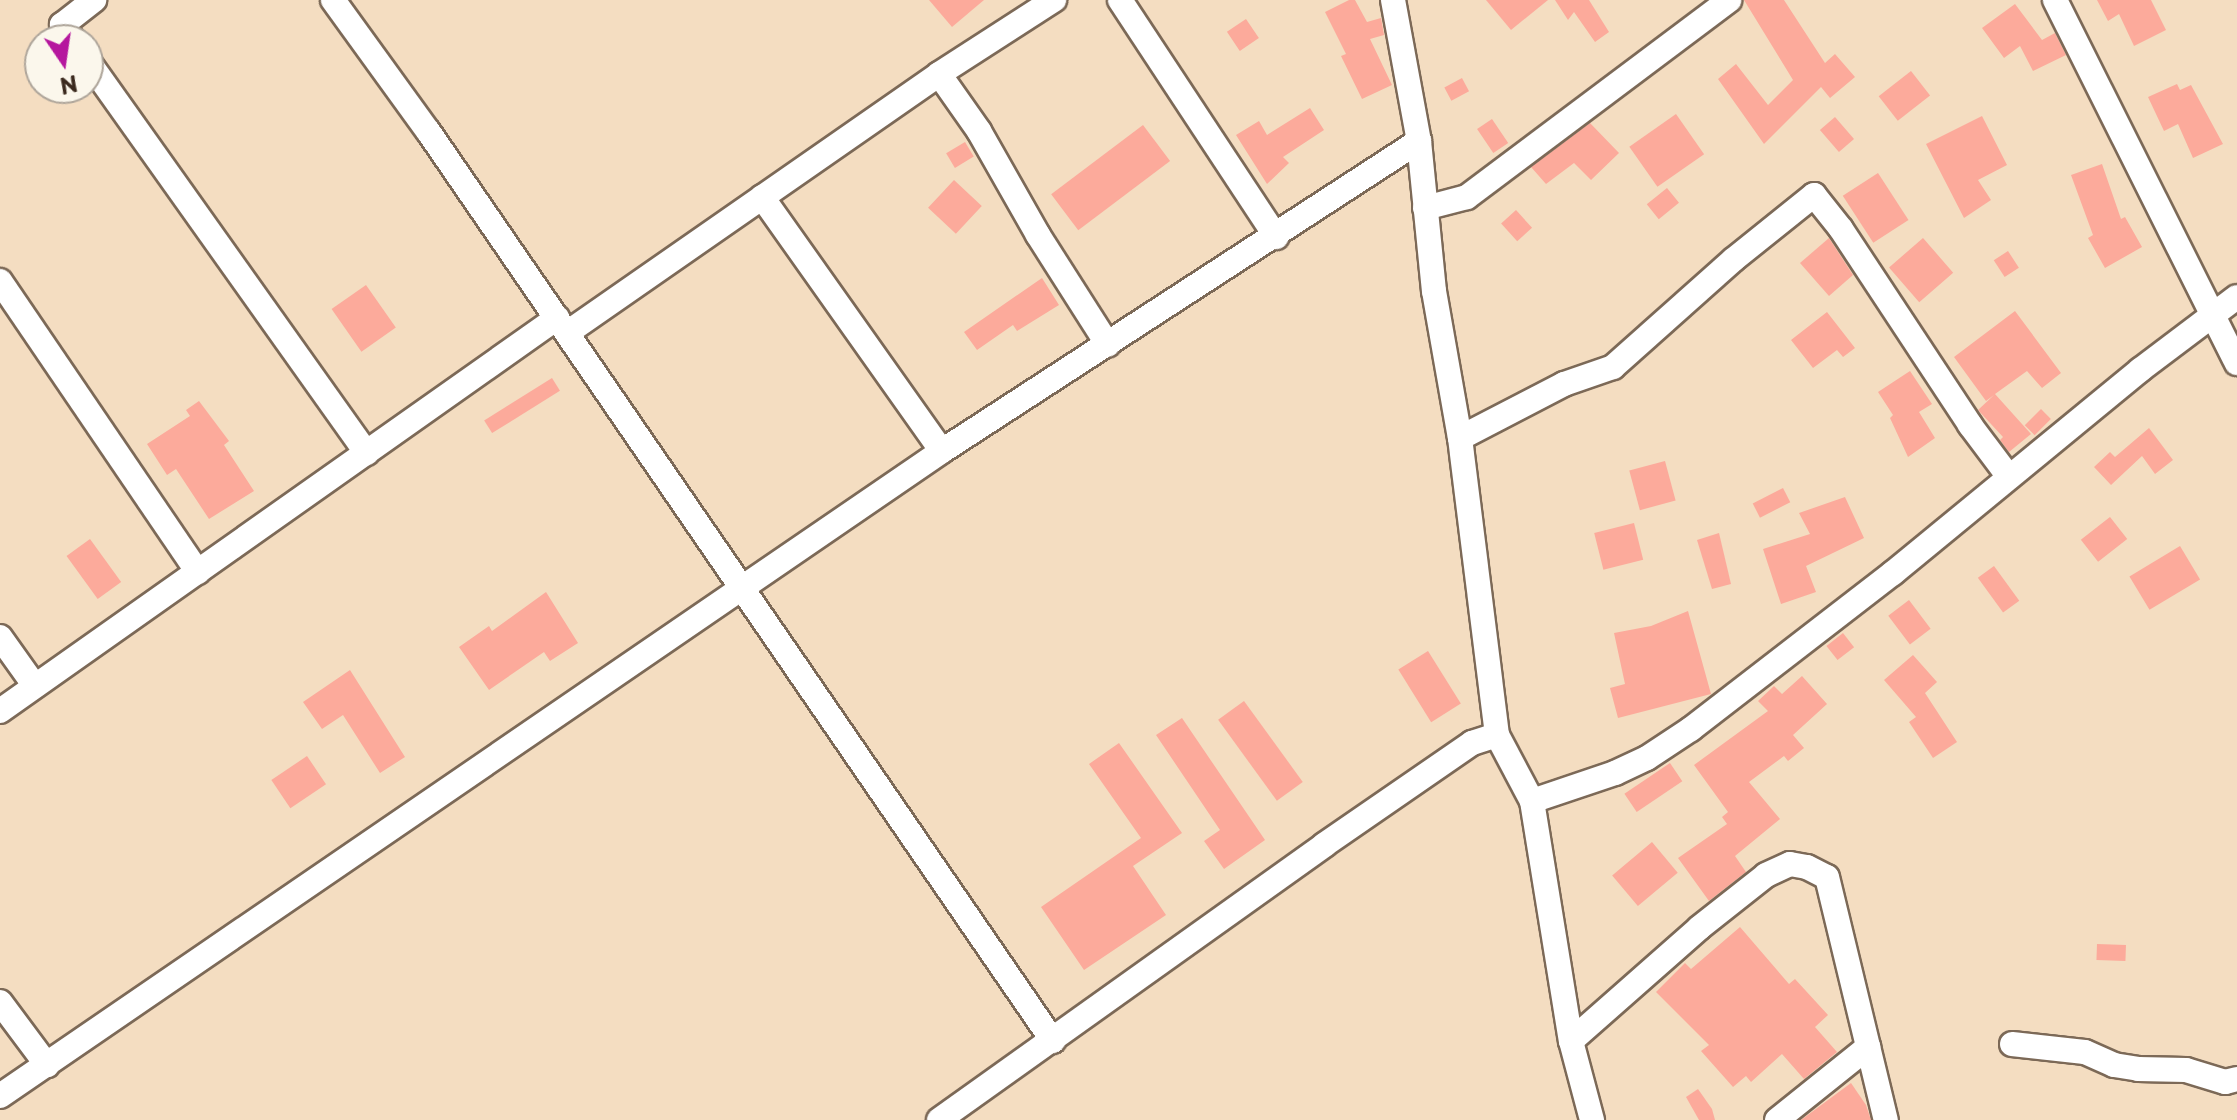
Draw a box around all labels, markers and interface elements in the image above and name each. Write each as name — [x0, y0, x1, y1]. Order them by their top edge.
north arrow — [24, 24, 104, 104]
text: N — [57, 68, 81, 104]

